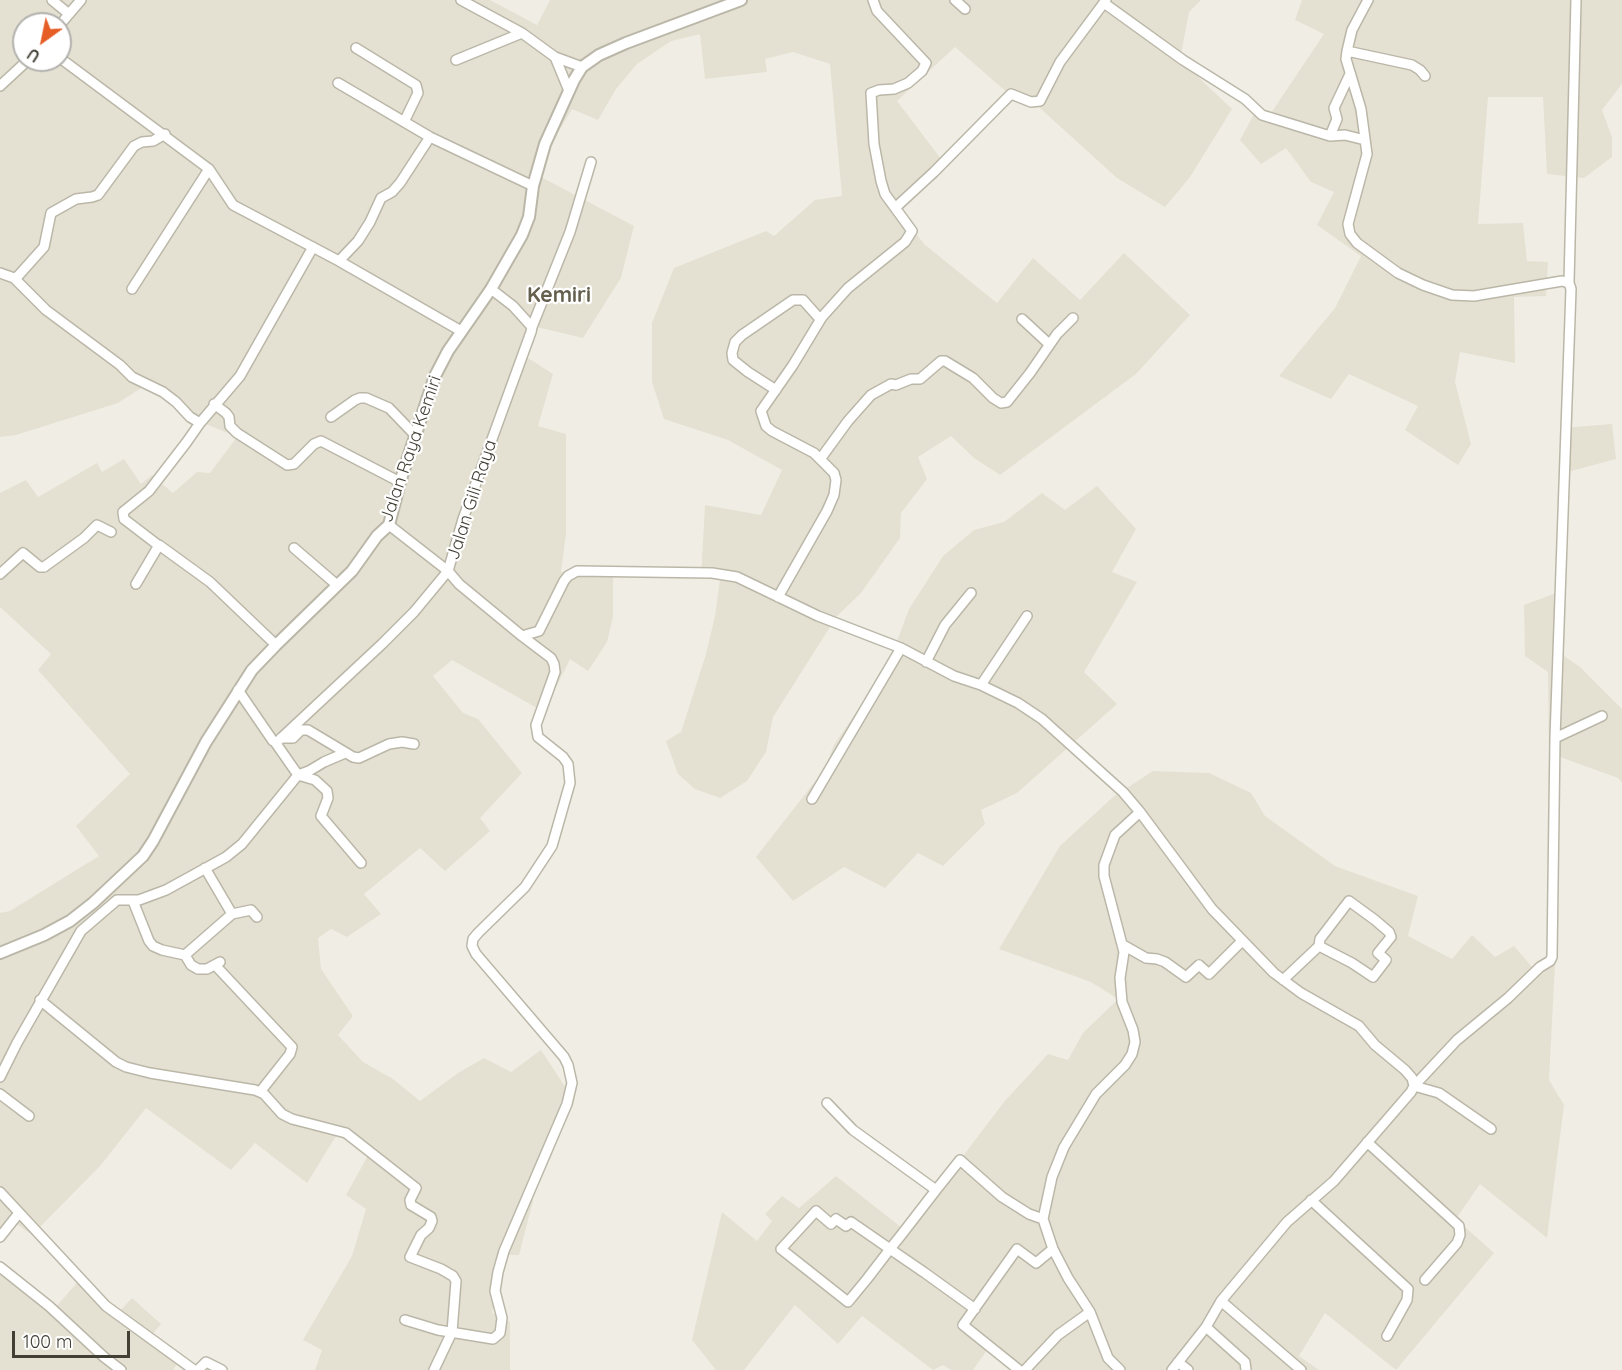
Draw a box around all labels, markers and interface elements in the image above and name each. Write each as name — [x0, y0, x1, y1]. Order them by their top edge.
north arrow — [12, 12, 72, 72]
text: U — [23, 44, 43, 67]
district label: Kemiri — [527, 283, 591, 309]
street label: Jalan Raya Kemiri — [376, 373, 446, 525]
street label: Jalan Gili Raya — [442, 437, 502, 563]
scale bar — [15, 1319, 134, 1357]
text: 100 m — [23, 1330, 72, 1353]

